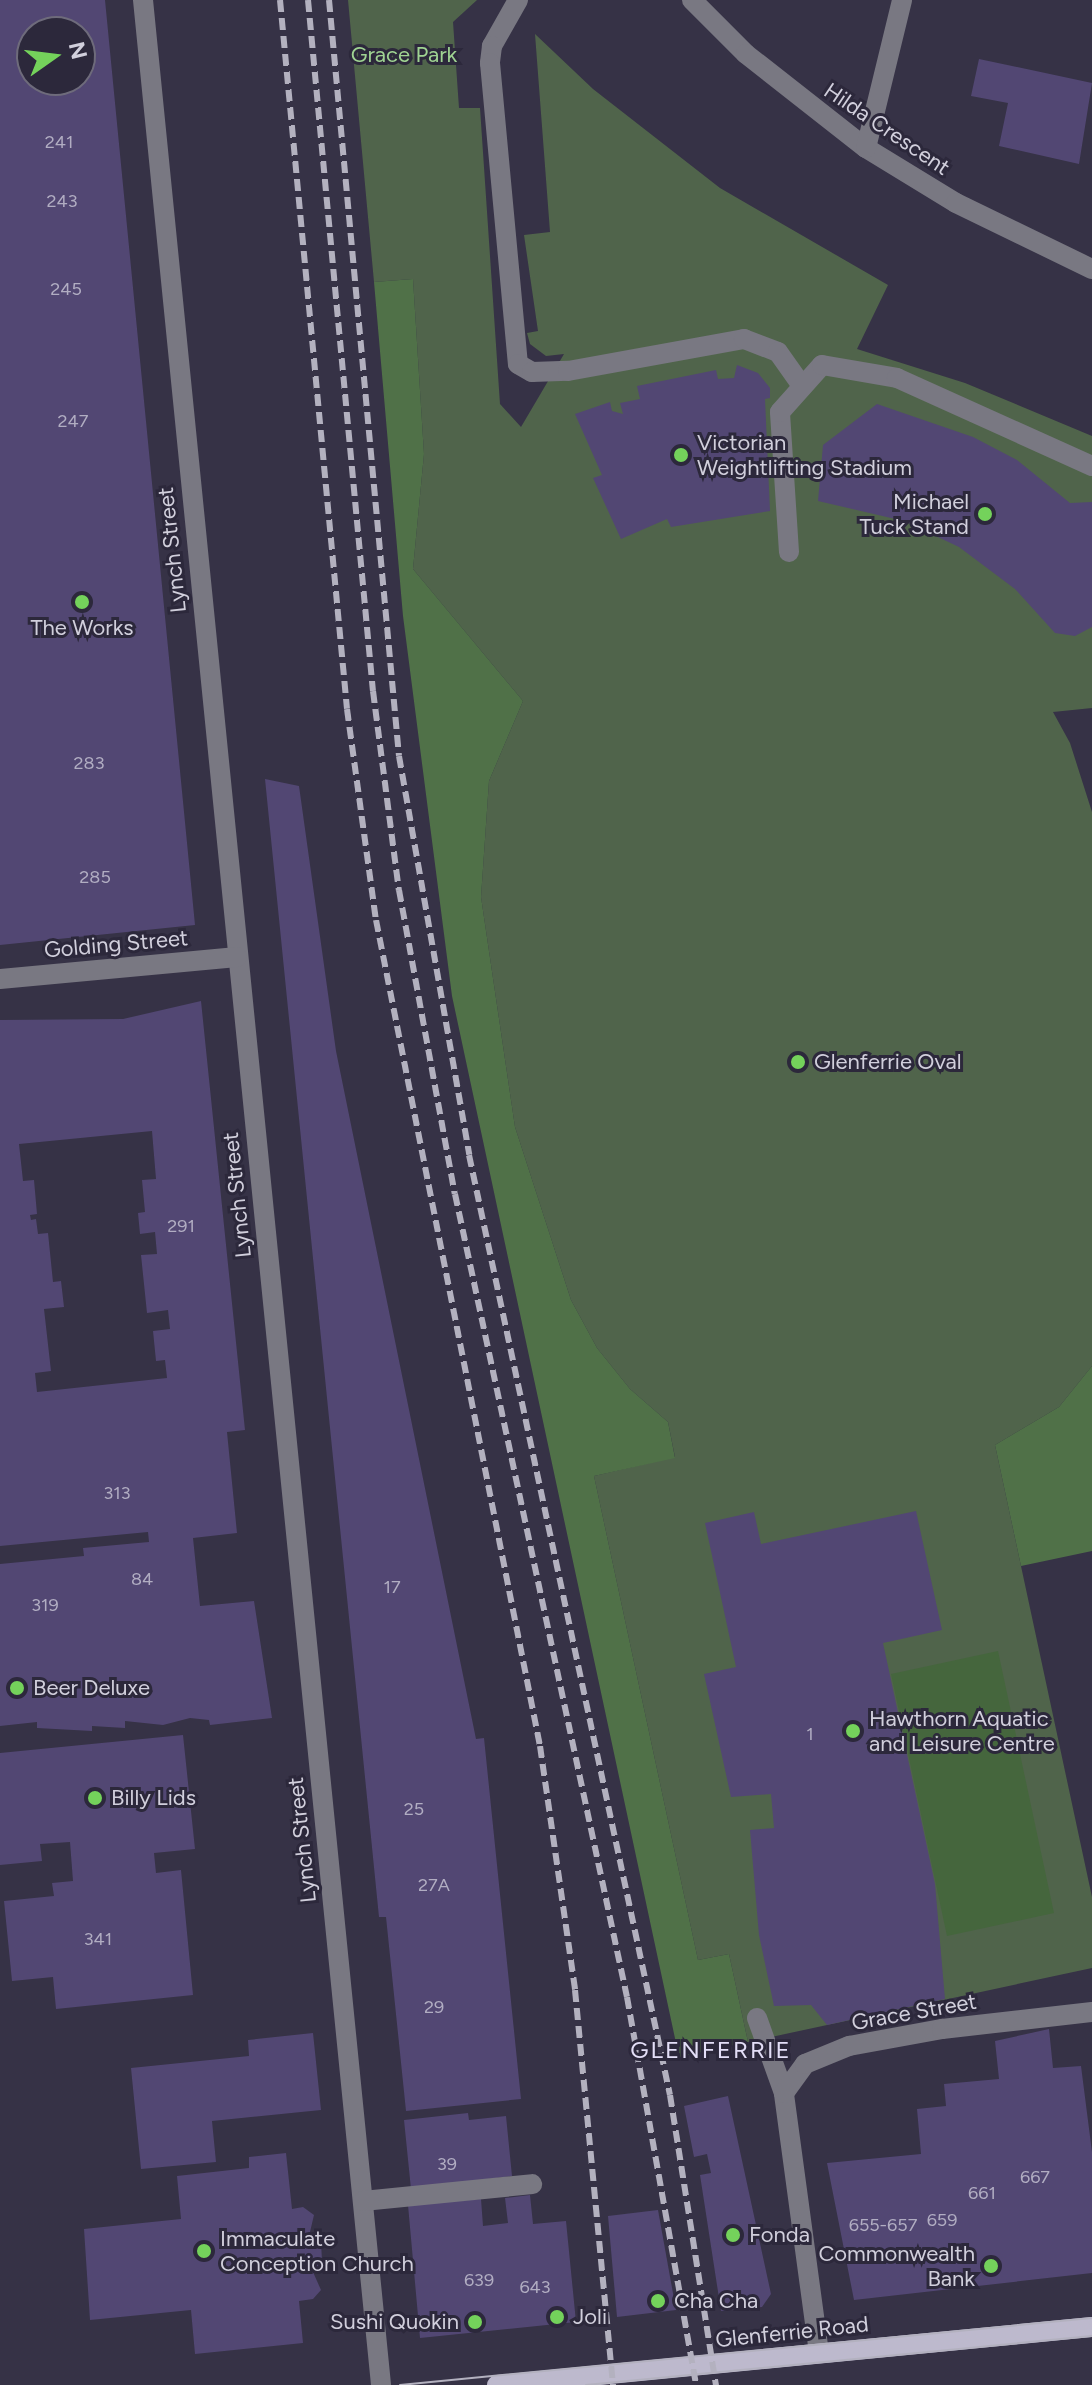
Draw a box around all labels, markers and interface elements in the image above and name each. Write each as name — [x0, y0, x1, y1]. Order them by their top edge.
north arrow — [16, 16, 96, 96]
text: N — [63, 39, 93, 62]
park label: Grace Park — [351, 42, 457, 68]
street label: Hilda Crescent — [819, 77, 955, 181]
house number: 241 — [45, 131, 73, 153]
house number: 243 — [46, 190, 78, 212]
house number: 245 — [50, 278, 82, 300]
house number: 247 — [58, 410, 88, 432]
place label: Victorian Weightlifting Stadium — [697, 429, 912, 480]
marker: Victorian Weightlifting Stadium — [672, 446, 690, 464]
street label: Lynch Street — [152, 486, 192, 614]
place label: Michael Tuck Stand — [859, 488, 969, 540]
marker: Michael Tuck Stand — [976, 505, 994, 523]
marker: The Works — [73, 593, 91, 611]
place label: The Works — [30, 615, 134, 641]
house number: 283 — [74, 752, 104, 774]
house number: 285 — [79, 866, 111, 888]
street label: Golding Street — [43, 925, 189, 963]
place label: Glenferrie Oval — [814, 1049, 962, 1075]
marker: Glenferrie Oval — [789, 1053, 807, 1071]
street label: Lynch Street — [217, 1131, 257, 1259]
house number: 291 — [167, 1215, 195, 1237]
house number: 313 — [103, 1482, 131, 1504]
house number: 84 — [131, 1568, 153, 1590]
house number: 17 — [383, 1576, 401, 1598]
house number: 319 — [31, 1594, 59, 1616]
place label: Beer Deluxe — [33, 1675, 150, 1701]
marker: Beer Deluxe — [8, 1679, 26, 1697]
place label: Hawthorn Aquatic and Leisure Centre — [869, 1705, 1055, 1756]
marker: Hawthorn Aquatic and Leisure Centre — [844, 1722, 862, 1740]
house number: 1 — [806, 1723, 814, 1745]
street label: Lynch Street — [282, 1776, 322, 1904]
place label: Billy Lids — [111, 1785, 196, 1811]
marker: Billy Lids — [86, 1789, 104, 1807]
house number: 25 — [404, 1798, 424, 1820]
house number: 27A — [418, 1874, 450, 1896]
house number: 341 — [84, 1928, 112, 1950]
street label: Grace Street — [850, 1988, 978, 2036]
house number: 29 — [424, 1996, 444, 2018]
district label: GLENFERRIE — [630, 2036, 792, 2064]
house number: 39 — [437, 2153, 457, 2175]
house number: 667 — [1020, 2166, 1050, 2188]
house number: 661 — [968, 2182, 996, 2204]
house number: 659 — [927, 2209, 957, 2231]
house number: 655-657 — [849, 2214, 917, 2236]
place label: Fonda — [749, 2222, 810, 2248]
place label: Immaculate Conception Church — [220, 2225, 414, 2276]
marker: Fonda — [724, 2226, 742, 2244]
place label: Commonwealth Bank — [818, 2240, 975, 2292]
marker: Immaculate Conception Church — [195, 2242, 213, 2260]
marker: Commonwealth Bank — [982, 2257, 1000, 2275]
house number: 639 — [464, 2269, 494, 2291]
house number: 643 — [519, 2276, 551, 2298]
place label: Cha Cha — [674, 2288, 758, 2314]
marker: Cha Cha — [649, 2292, 667, 2310]
place label: Joli — [573, 2304, 607, 2330]
marker: Joli — [548, 2308, 566, 2326]
place label: Sushi Quokin — [330, 2309, 459, 2335]
street label: Glenferrie Road — [714, 2311, 870, 2353]
marker: Sushi Quokin — [466, 2313, 484, 2331]

